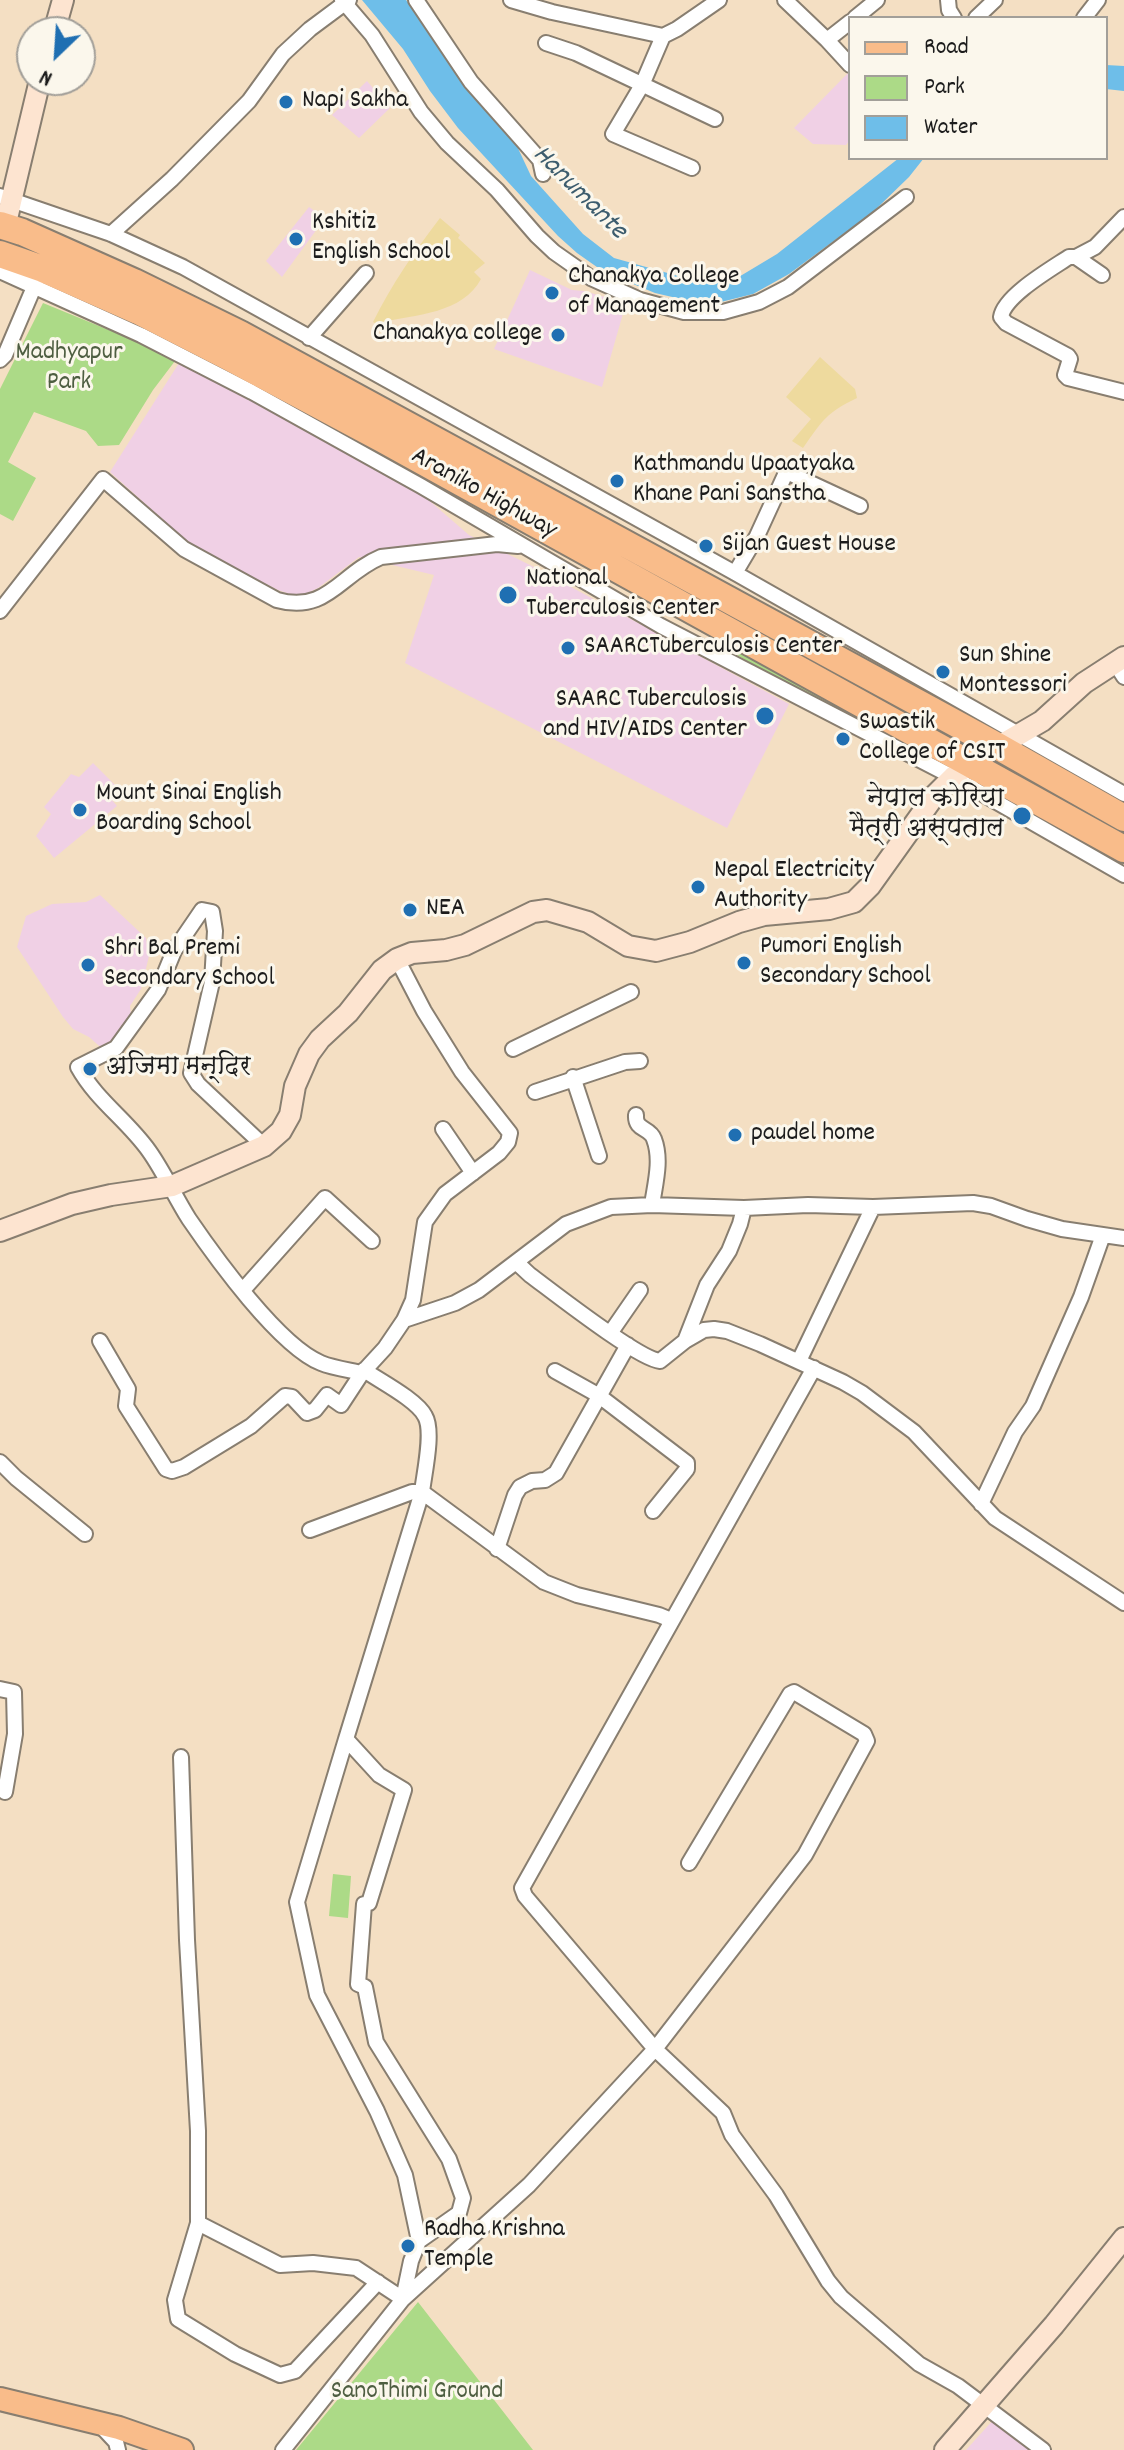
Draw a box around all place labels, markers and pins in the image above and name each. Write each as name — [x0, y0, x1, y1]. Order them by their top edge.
place label: Napi Sakha — [302, 86, 408, 118]
marker: Napi Sakha — [277, 93, 295, 111]
place label: Kshitiz English School — [312, 208, 450, 270]
marker: Kshitiz English School — [287, 230, 305, 248]
place label: Chanakya College of Management — [568, 262, 740, 324]
marker: Chanakya College of Management — [543, 284, 561, 302]
place label: Chanakya college — [373, 319, 542, 351]
marker: Chanakya college — [549, 326, 567, 344]
place label: Kathmandu Upaatyaka Khane Pani Sanstha — [633, 450, 854, 512]
marker: Kathmandu Upaatyaka Khane Pani Sanstha — [608, 472, 626, 490]
place label: Sijan Guest House — [722, 530, 896, 562]
marker: Sijan Guest House — [697, 537, 715, 555]
place label: National Tuberculosis Center — [526, 564, 719, 626]
marker: National Tuberculosis Center — [497, 584, 519, 606]
place label: SAARCTuberculosis Center — [584, 632, 842, 664]
marker: SAARCTuberculosis Center — [559, 639, 577, 657]
place label: Sun Shine Montessori — [959, 641, 1067, 702]
marker: Sun Shine Montessori — [934, 663, 952, 681]
place label: SAARC Tuberculosis and HIV/AIDS Center — [543, 685, 747, 746]
marker: SAARC Tuberculosis and HIV/AIDS Center — [754, 705, 776, 727]
place label: Swastik College of CSIT — [859, 708, 1005, 770]
marker: Swastik College of CSIT — [834, 730, 852, 748]
place label: Mount Sinai English Boarding School — [96, 779, 282, 840]
place label: नेपाल कोरिया मैत्री अस्पताल — [850, 785, 1004, 846]
marker: Mount Sinai English Boarding School — [71, 801, 89, 819]
marker: नेपाल कोरिया मैत्री अस्पताल — [1011, 805, 1033, 827]
place label: Nepal Electricity Authority — [714, 856, 874, 918]
marker: Nepal Electricity Authority — [689, 878, 707, 896]
place label: NEA — [426, 894, 465, 926]
marker: NEA — [401, 901, 419, 919]
place label: Pumori English Secondary School — [760, 932, 931, 994]
place label: Shri Bal Premi Secondary School — [104, 934, 275, 996]
marker: Pumori English Secondary School — [735, 954, 753, 972]
marker: Shri Bal Premi Secondary School — [79, 956, 97, 974]
place label: अजिमा मन्दिर — [106, 1053, 251, 1085]
marker: अजिमा मन्दिर — [81, 1060, 99, 1078]
place label: paudel home — [751, 1119, 875, 1151]
marker: paudel home — [726, 1126, 744, 1144]
place label: Radha Krishna Temple — [424, 2215, 565, 2276]
marker: Radha Krishna Temple — [399, 2237, 417, 2255]

